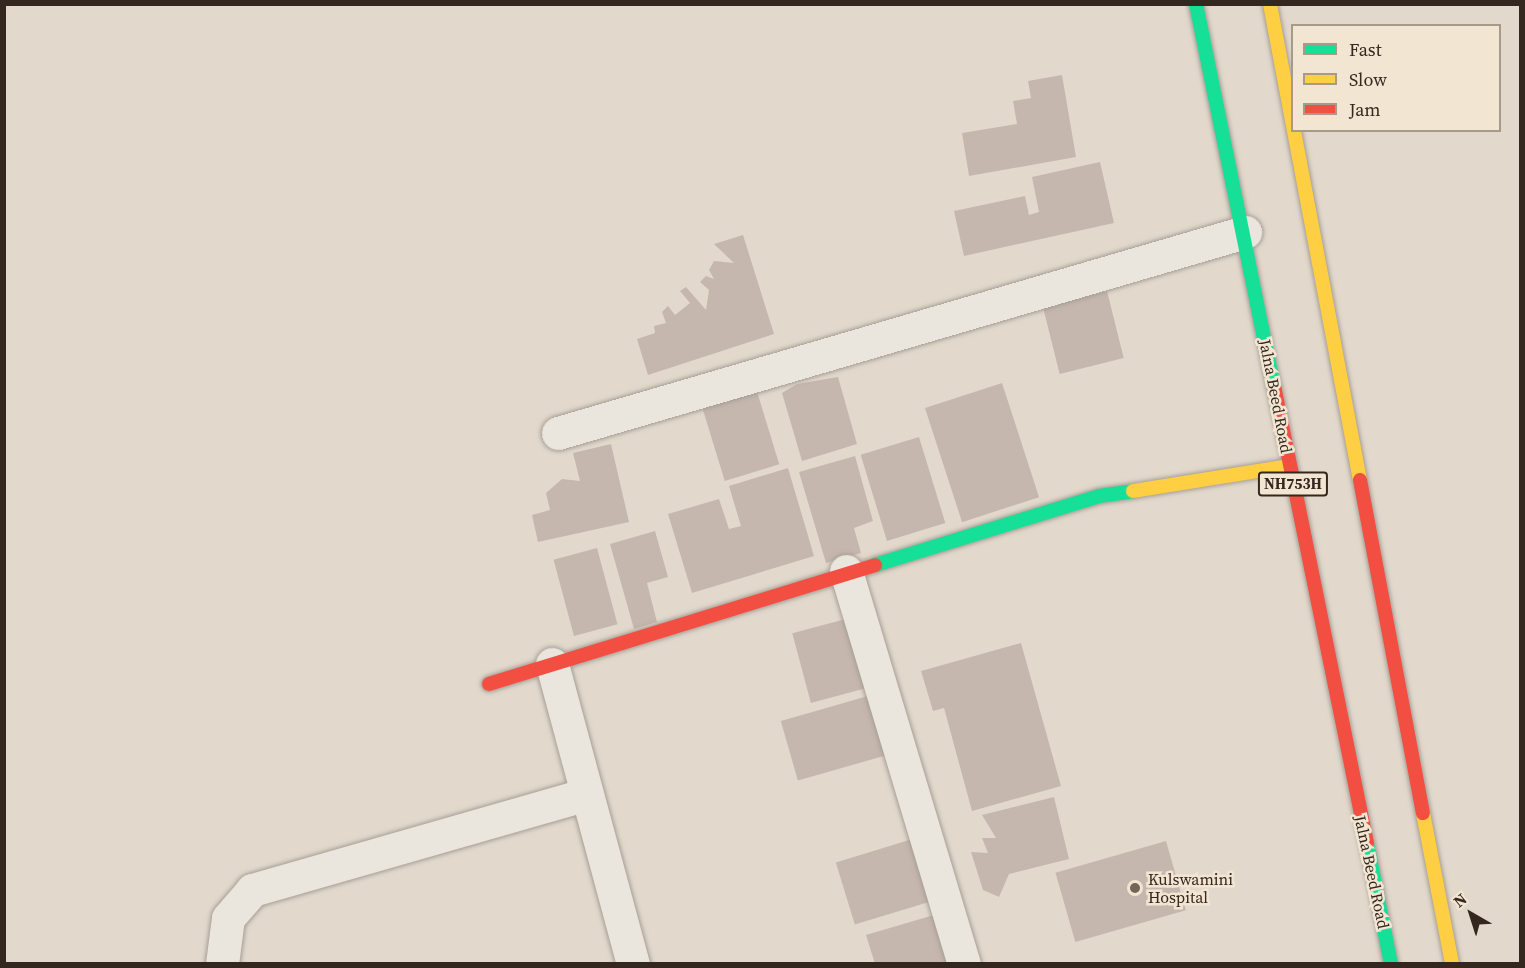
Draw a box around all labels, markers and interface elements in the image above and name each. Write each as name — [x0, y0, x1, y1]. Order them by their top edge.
legend — [1291, 24, 1501, 132]
text: Fast — [1349, 37, 1382, 62]
text: Slow — [1349, 67, 1387, 92]
text: Jam — [1349, 97, 1381, 122]
street label: Jalna Beed Road — [1256, 337, 1296, 455]
road number: NH753H — [1257, 472, 1329, 496]
street label: Jalna Beed Road — [1351, 814, 1393, 930]
place label: Kulswamini Hospital — [1148, 869, 1233, 907]
marker: Kulswamini Hospital — [1126, 879, 1144, 897]
north arrow — [1441, 884, 1501, 944]
text: N — [1448, 888, 1471, 912]

